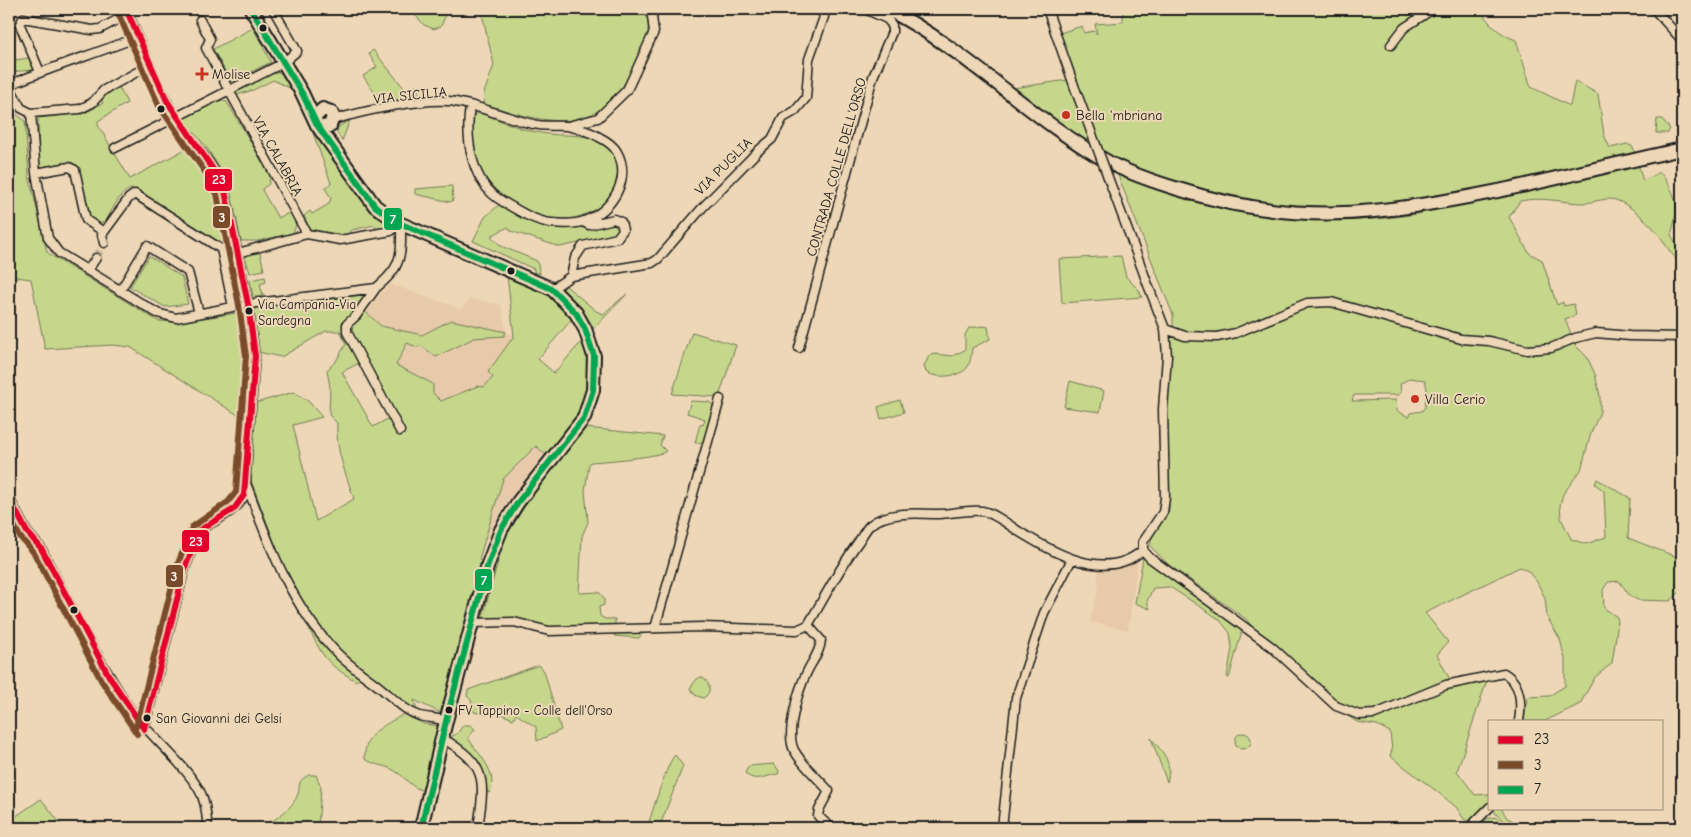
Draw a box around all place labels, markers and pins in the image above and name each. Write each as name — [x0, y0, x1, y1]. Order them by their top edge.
unlabelled marker — [258, 23, 268, 33]
place label: Molise — [212, 66, 250, 83]
marker: Molise — [196, 68, 208, 80]
unlabelled marker — [156, 104, 166, 114]
place label: Bella 'mbriana — [1076, 107, 1162, 124]
marker: Bella 'mbriana — [1060, 109, 1072, 121]
unlabelled marker — [506, 266, 516, 276]
place label: Via Campania-Via Sardegna — [258, 297, 356, 328]
marker: Via Campania-Via Sardegna — [244, 306, 254, 316]
place label: Villa Cerio — [1425, 391, 1485, 408]
marker: Villa Cerio — [1409, 393, 1421, 405]
unlabelled marker — [69, 605, 79, 615]
place label: FV Tappino - Colle dell'Orso — [458, 703, 613, 718]
marker: FV Tappino - Colle dell'Orso — [444, 705, 454, 715]
place label: San Giovanni dei Gelsi — [156, 711, 282, 726]
marker: San Giovanni dei Gelsi — [142, 713, 152, 723]

